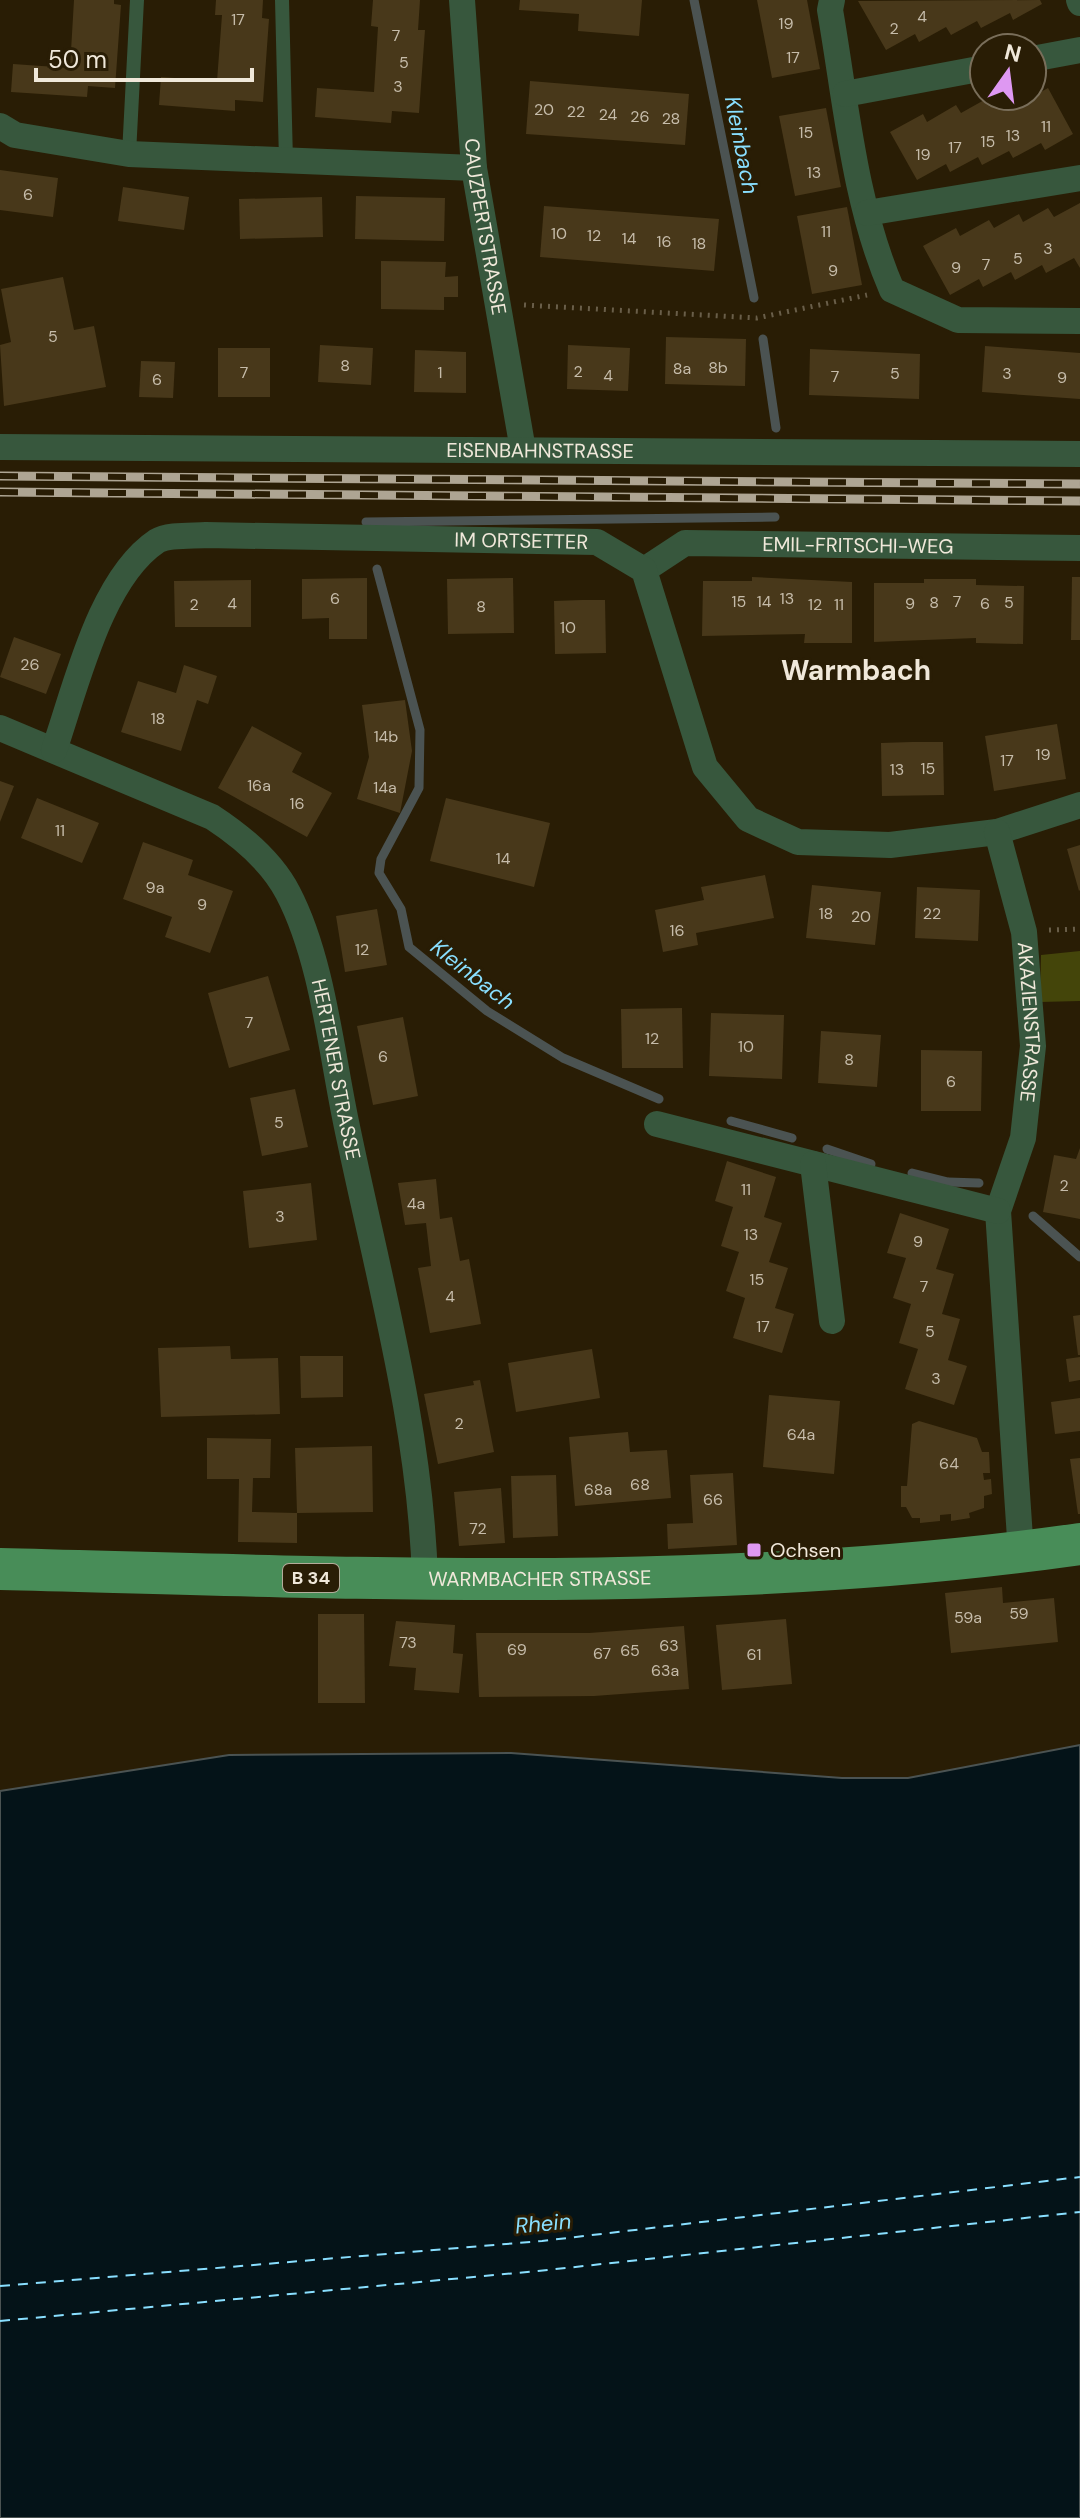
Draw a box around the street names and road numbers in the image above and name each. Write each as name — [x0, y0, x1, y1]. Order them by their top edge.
street label: CAUZPERTSTRASSE — [459, 137, 512, 317]
street label: EISENBAHNSTRASSE — [446, 437, 634, 464]
street label: IM ORTSETTER — [454, 526, 588, 555]
street label: EMIL-FRITSCHI-WEG — [762, 531, 954, 559]
street label: AKAZIENSTRASSE — [1012, 941, 1046, 1104]
street label: HERTENER STRASSE — [306, 976, 367, 1162]
road number: B 34 — [283, 1564, 339, 1592]
street label: WARMBACHER STRASSE — [428, 1564, 652, 1592]

